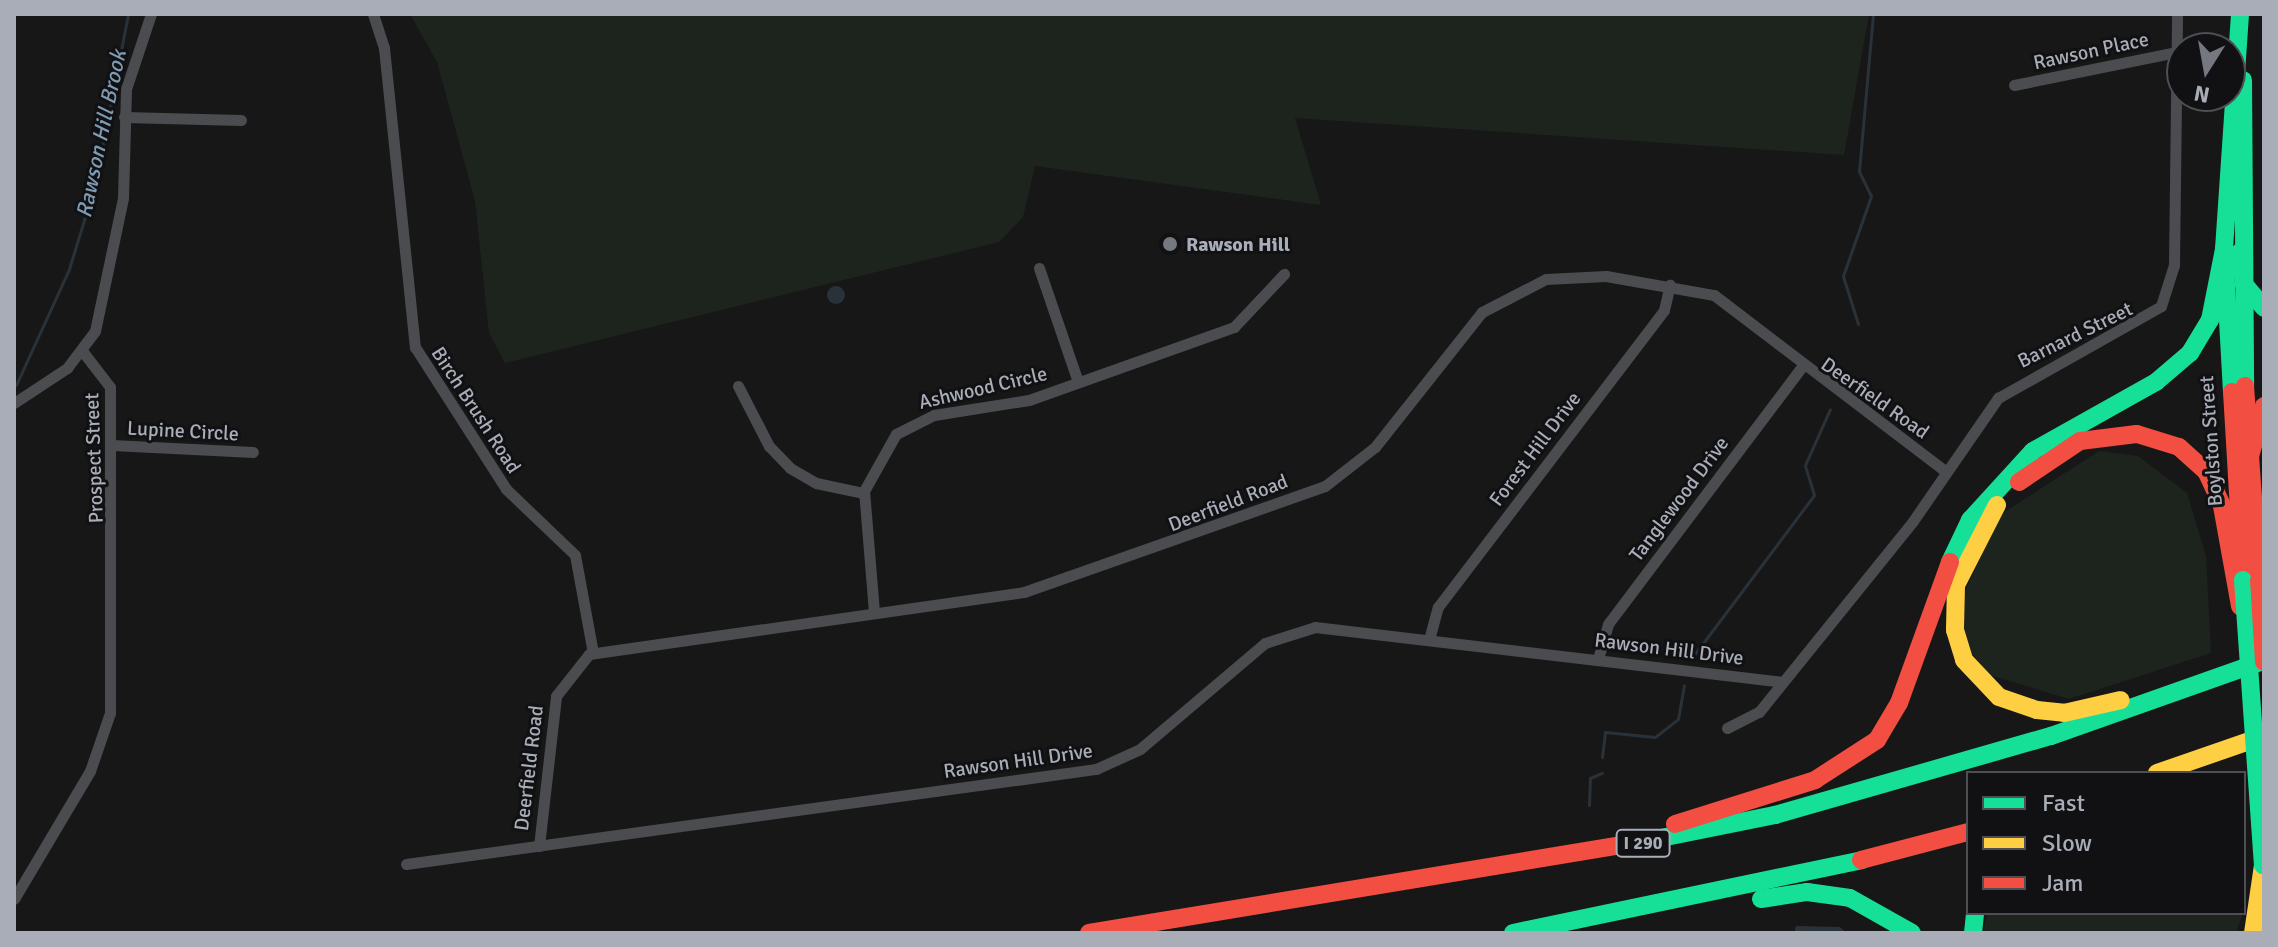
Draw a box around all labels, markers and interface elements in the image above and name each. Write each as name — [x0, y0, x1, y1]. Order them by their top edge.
street label: Rawson Place — [2031, 27, 2151, 75]
north arrow — [2166, 32, 2246, 112]
water label: Rawson Hill Brook — [70, 48, 132, 220]
text: N — [2192, 79, 2212, 109]
place label: Rawson Hill — [1186, 232, 1290, 256]
marker: Rawson Hill — [1161, 235, 1179, 253]
street label: Barnard Street — [2014, 297, 2136, 373]
street label: Birch Brush Road — [426, 342, 526, 478]
street label: Deerfield Road — [1816, 352, 1934, 444]
street label: Ashwood Circle — [916, 362, 1050, 414]
street label: Boylston Street — [2194, 375, 2228, 507]
street label: Forest Hill Drive — [1484, 387, 1586, 511]
street label: Prospect Street — [80, 392, 108, 524]
street label: Lupine Circle — [127, 416, 239, 446]
street label: Tanglewood Drive — [1624, 432, 1734, 566]
street label: Deerfield Road — [1165, 469, 1291, 537]
street label: Rawson Hill Drive — [1593, 628, 1745, 670]
street label: Deerfield Road — [509, 704, 549, 832]
street label: Rawson Hill Drive — [942, 739, 1094, 783]
legend — [1966, 771, 2246, 915]
text: Fast — [2042, 788, 2085, 818]
text: Slow — [2042, 828, 2092, 858]
road number: I 290 — [1615, 829, 1671, 857]
text: Jam — [2042, 868, 2083, 898]

